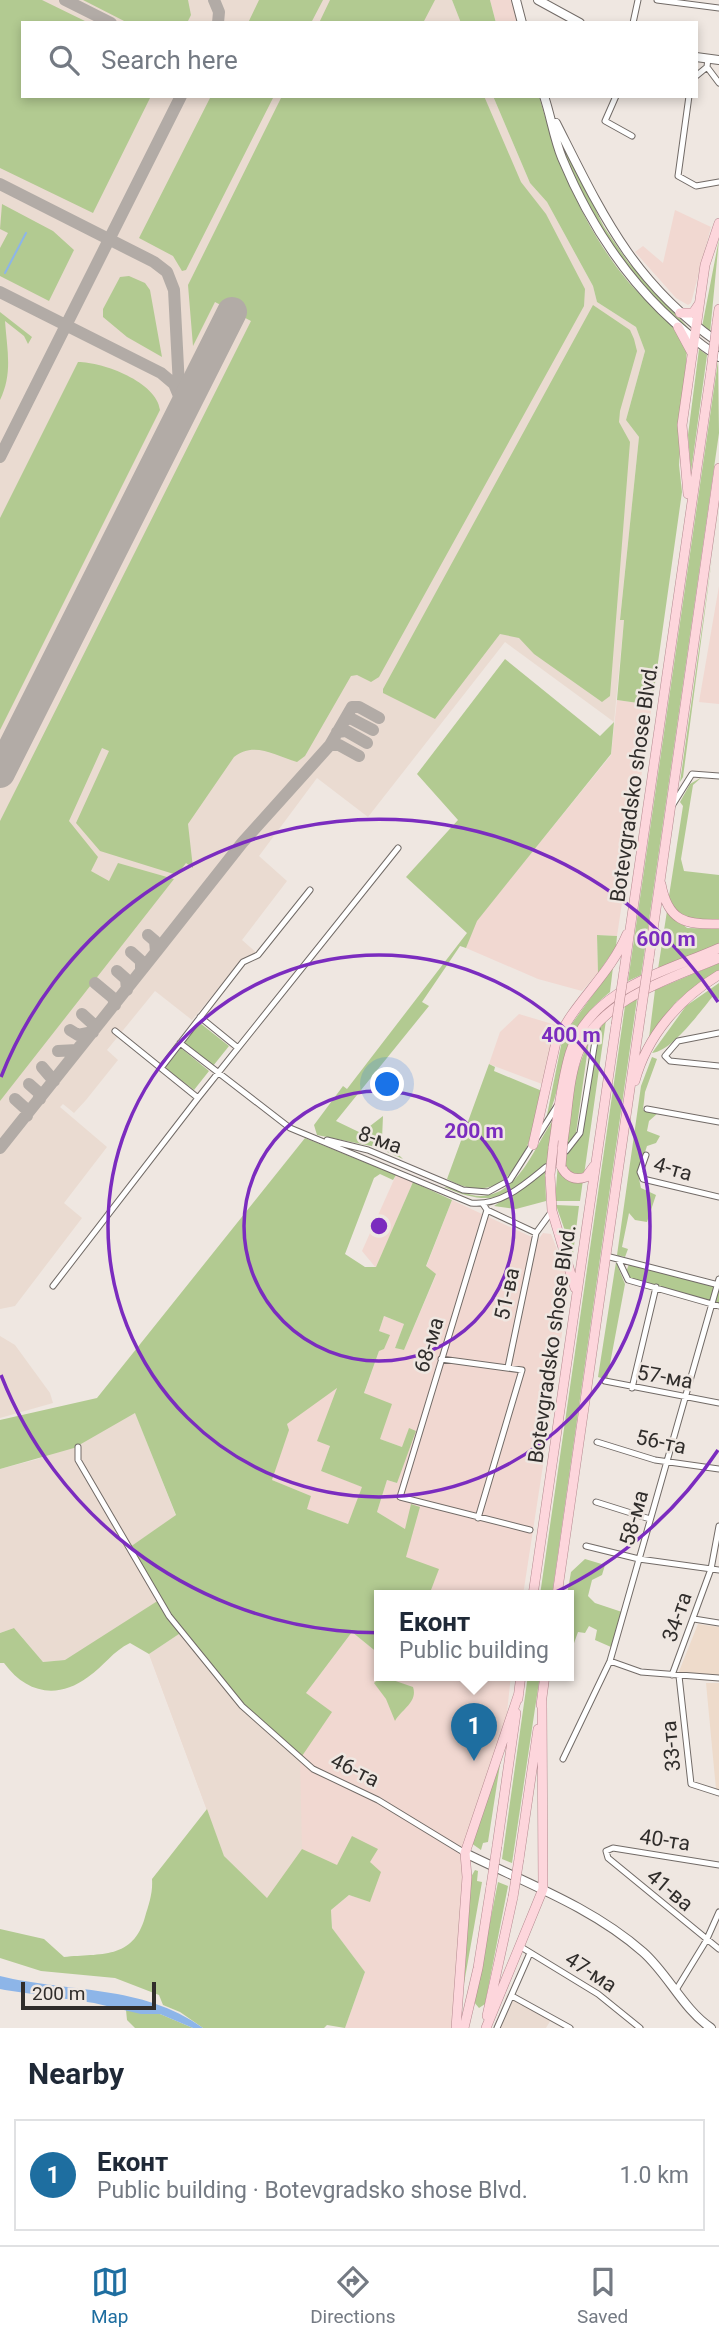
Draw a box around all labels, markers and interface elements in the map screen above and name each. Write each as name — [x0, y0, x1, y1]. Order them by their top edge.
search box — [21, 21, 698, 98]
icon: search — [45, 41, 83, 79]
text: Search here — [101, 45, 238, 75]
street label: Botevgradsko shose Blvd. — [605, 662, 663, 904]
text: 600 m — [636, 927, 696, 951]
text: 400 m — [541, 1023, 601, 1047]
your location — [370, 1067, 404, 1101]
text: 200 m — [444, 1119, 504, 1143]
street label: 8-ма — [355, 1121, 405, 1159]
street label: 4-та — [651, 1152, 695, 1186]
centre of rings — [367, 1214, 391, 1238]
street label: Botevgradsko shose Blvd. — [523, 1223, 581, 1465]
street label: 51-ва — [490, 1266, 524, 1322]
street label: 68-ма — [409, 1315, 449, 1375]
street label: 57-ма — [635, 1360, 695, 1394]
street label: 56-та — [634, 1425, 688, 1459]
street label: 58-ма — [615, 1488, 653, 1548]
street label: 34-та — [657, 1589, 697, 1645]
popup — [374, 1590, 574, 1681]
text: Еконт — [399, 1607, 470, 1637]
text: Public building — [399, 1637, 549, 1664]
pin: 1 — [451, 1703, 497, 1761]
street label: 33-та — [657, 1720, 685, 1772]
street label: 46-та — [327, 1748, 383, 1792]
street label: 40-та — [638, 1824, 692, 1856]
street label: 41-ва — [642, 1864, 698, 1916]
street label: 47-ма — [561, 1947, 621, 1997]
scale bar — [21, 1979, 156, 2011]
text: 200 m — [32, 1982, 85, 2005]
text: Nearby — [28, 2056, 124, 2091]
text: Еконт — [97, 2147, 168, 2177]
text: 1 — [46, 2162, 60, 2189]
text: 1.0 km — [620, 2162, 689, 2189]
text: Public building · Botevgradsko shose Blvd. — [97, 2177, 528, 2204]
tab: Map — [91, 2263, 129, 2328]
tab: Directions — [310, 2263, 395, 2328]
tab: Saved — [577, 2263, 628, 2328]

